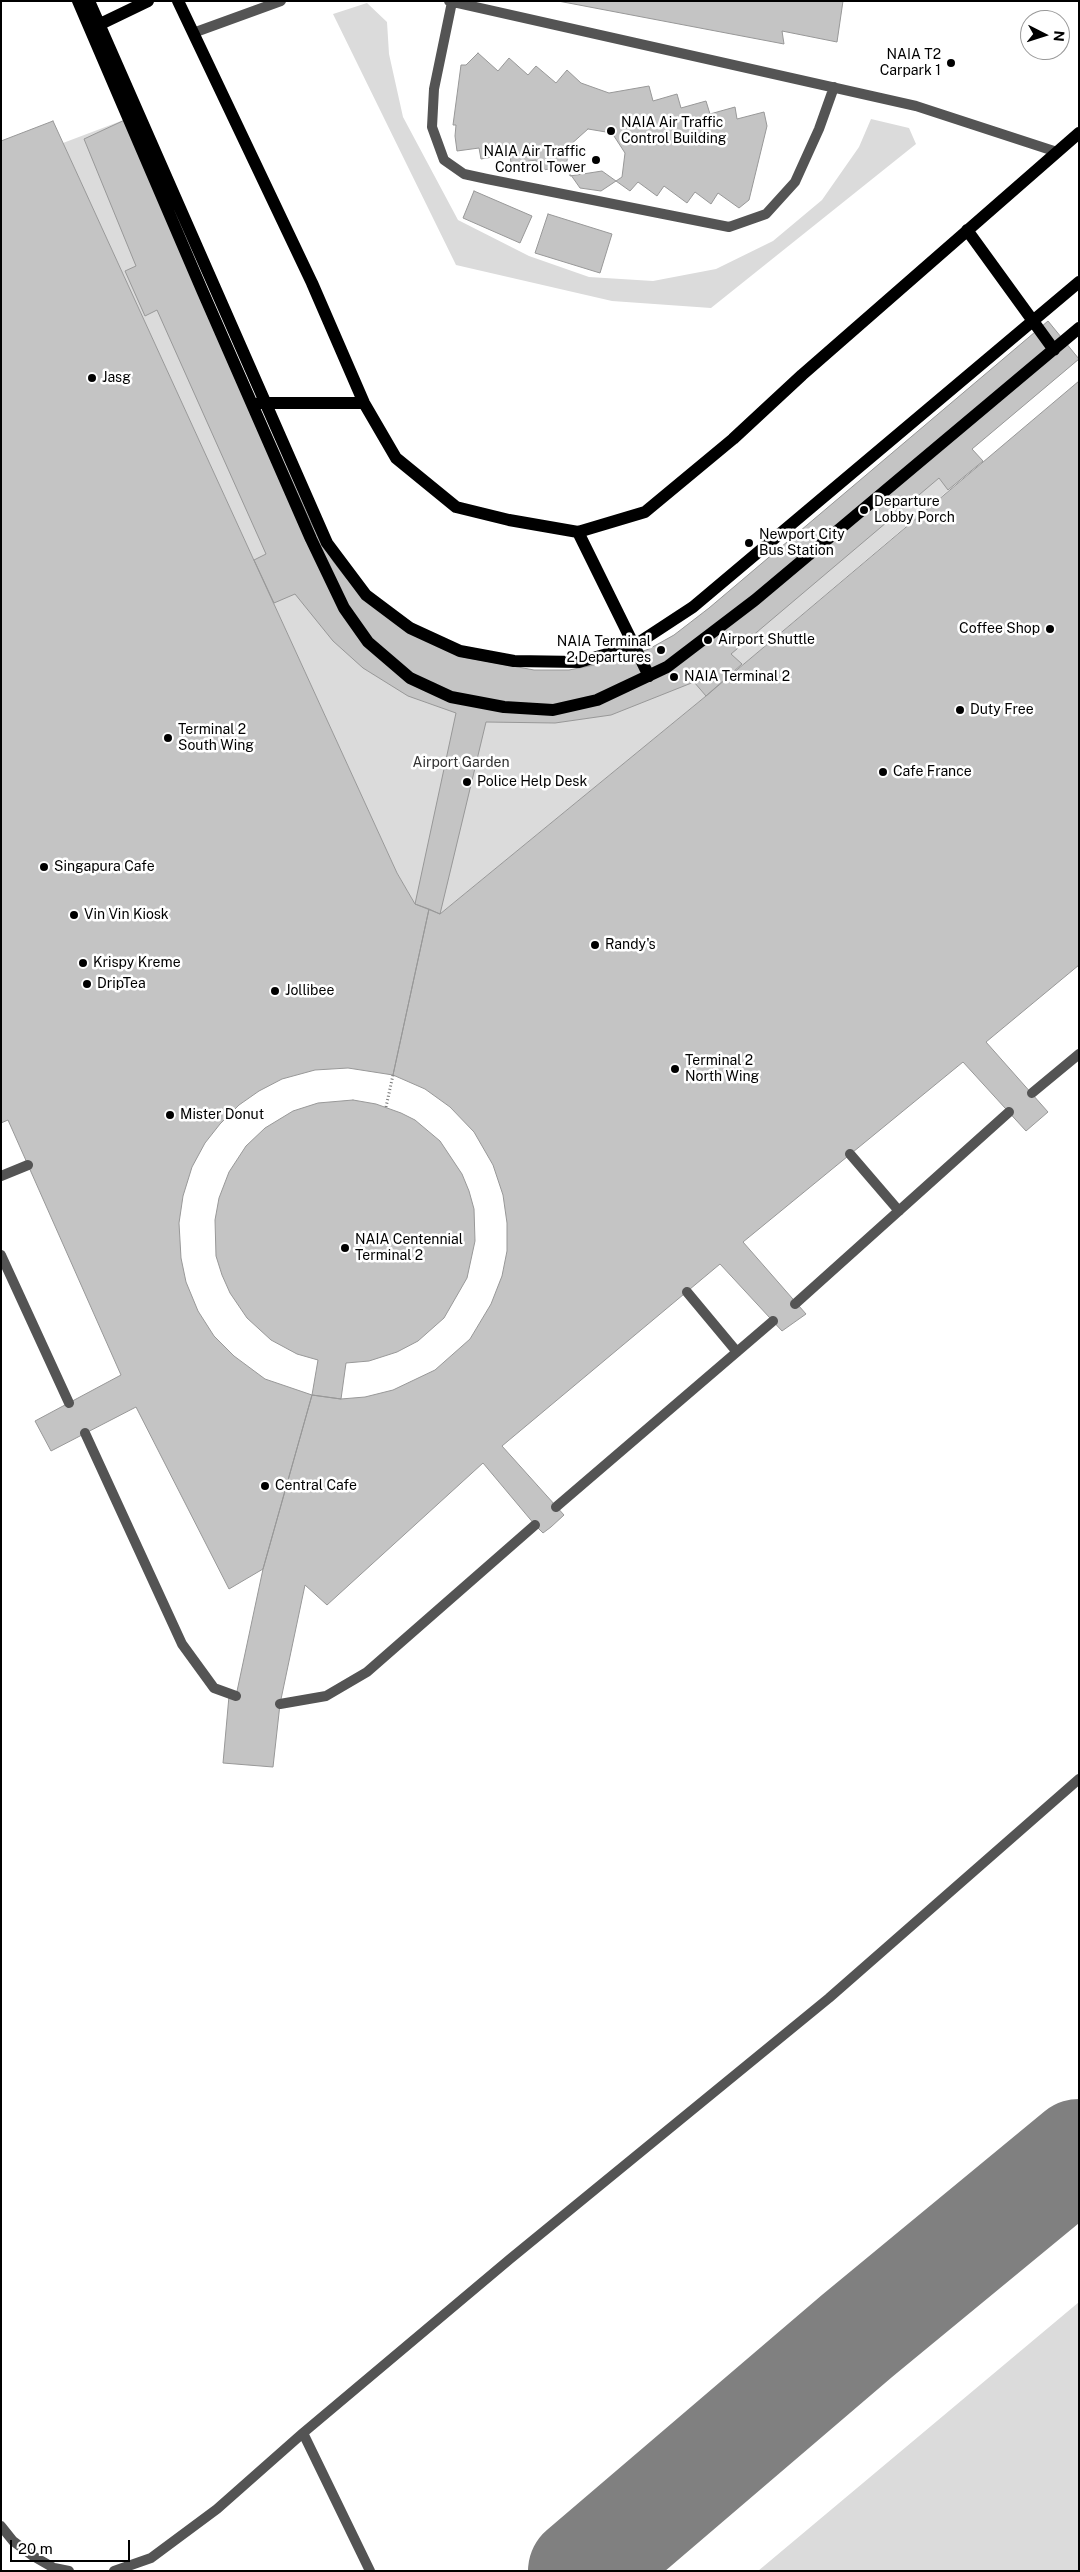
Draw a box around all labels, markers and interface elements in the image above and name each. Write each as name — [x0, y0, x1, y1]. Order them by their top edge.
north arrow — [1020, 10, 1070, 60]
text: N — [1051, 30, 1067, 42]
place label: NAIA T2 Carpark 1 — [880, 47, 941, 80]
marker: NAIA T2 Carpark 1 — [945, 57, 957, 69]
place label: NAIA Air Traffic Control Building — [621, 115, 727, 148]
marker: NAIA Air Traffic Control Building — [605, 125, 617, 137]
place label: NAIA Air Traffic Control Tower — [484, 144, 586, 176]
marker: NAIA Air Traffic Control Tower — [590, 154, 602, 166]
place label: Jasg — [102, 370, 131, 386]
marker: Jasg — [86, 372, 98, 384]
place label: Departure Lobby Porch — [874, 494, 955, 526]
marker: Departure Lobby Porch — [858, 504, 870, 516]
place label: Newport City Bus Station — [759, 527, 845, 560]
marker: Newport City Bus Station — [743, 537, 755, 549]
place label: Coffee Shop — [959, 621, 1040, 637]
marker: Coffee Shop — [1044, 623, 1056, 635]
place label: Airport Shuttle — [718, 632, 815, 648]
place label: NAIA Terminal 2 Departures — [557, 634, 651, 666]
marker: Airport Shuttle — [702, 634, 714, 646]
marker: NAIA Terminal 2 Departures — [655, 644, 667, 656]
place label: NAIA Terminal 2 — [684, 669, 790, 685]
marker: NAIA Terminal 2 — [668, 671, 680, 683]
place label: Duty Free — [970, 702, 1034, 718]
marker: Duty Free — [954, 704, 966, 716]
place label: Terminal 2 South Wing — [178, 722, 254, 754]
marker: Terminal 2 South Wing — [162, 732, 174, 744]
park label: Airport Garden — [412, 755, 510, 771]
place label: Cafe France — [893, 764, 972, 780]
marker: Cafe France — [877, 766, 889, 778]
place label: Police Help Desk — [477, 774, 587, 790]
marker: Police Help Desk — [461, 776, 473, 788]
place label: Singapura Cafe — [54, 859, 155, 875]
marker: Singapura Cafe — [38, 861, 50, 873]
place label: Vin Vin Kiosk — [84, 907, 169, 923]
marker: Vin Vin Kiosk — [68, 909, 80, 921]
place label: Randy's — [605, 937, 656, 953]
marker: Randy's — [589, 939, 601, 951]
place label: Krispy Kreme — [93, 955, 181, 971]
marker: Krispy Kreme — [77, 957, 89, 969]
place label: DripTea — [97, 976, 146, 992]
marker: DripTea — [81, 978, 93, 990]
place label: Jollibee — [285, 983, 334, 999]
marker: Jollibee — [269, 985, 281, 997]
place label: Terminal 2 North Wing — [685, 1053, 759, 1086]
marker: Terminal 2 North Wing — [669, 1063, 681, 1075]
place label: Mister Donut — [180, 1107, 264, 1123]
marker: Mister Donut — [164, 1109, 176, 1121]
place label: NAIA Centennial Terminal 2 — [355, 1232, 463, 1264]
marker: NAIA Centennial Terminal 2 — [339, 1242, 351, 1254]
place label: Central Cafe — [275, 1478, 357, 1494]
marker: Central Cafe — [259, 1480, 271, 1492]
scale bar — [12, 2530, 132, 2562]
text: 20 m — [18, 2540, 53, 2557]

